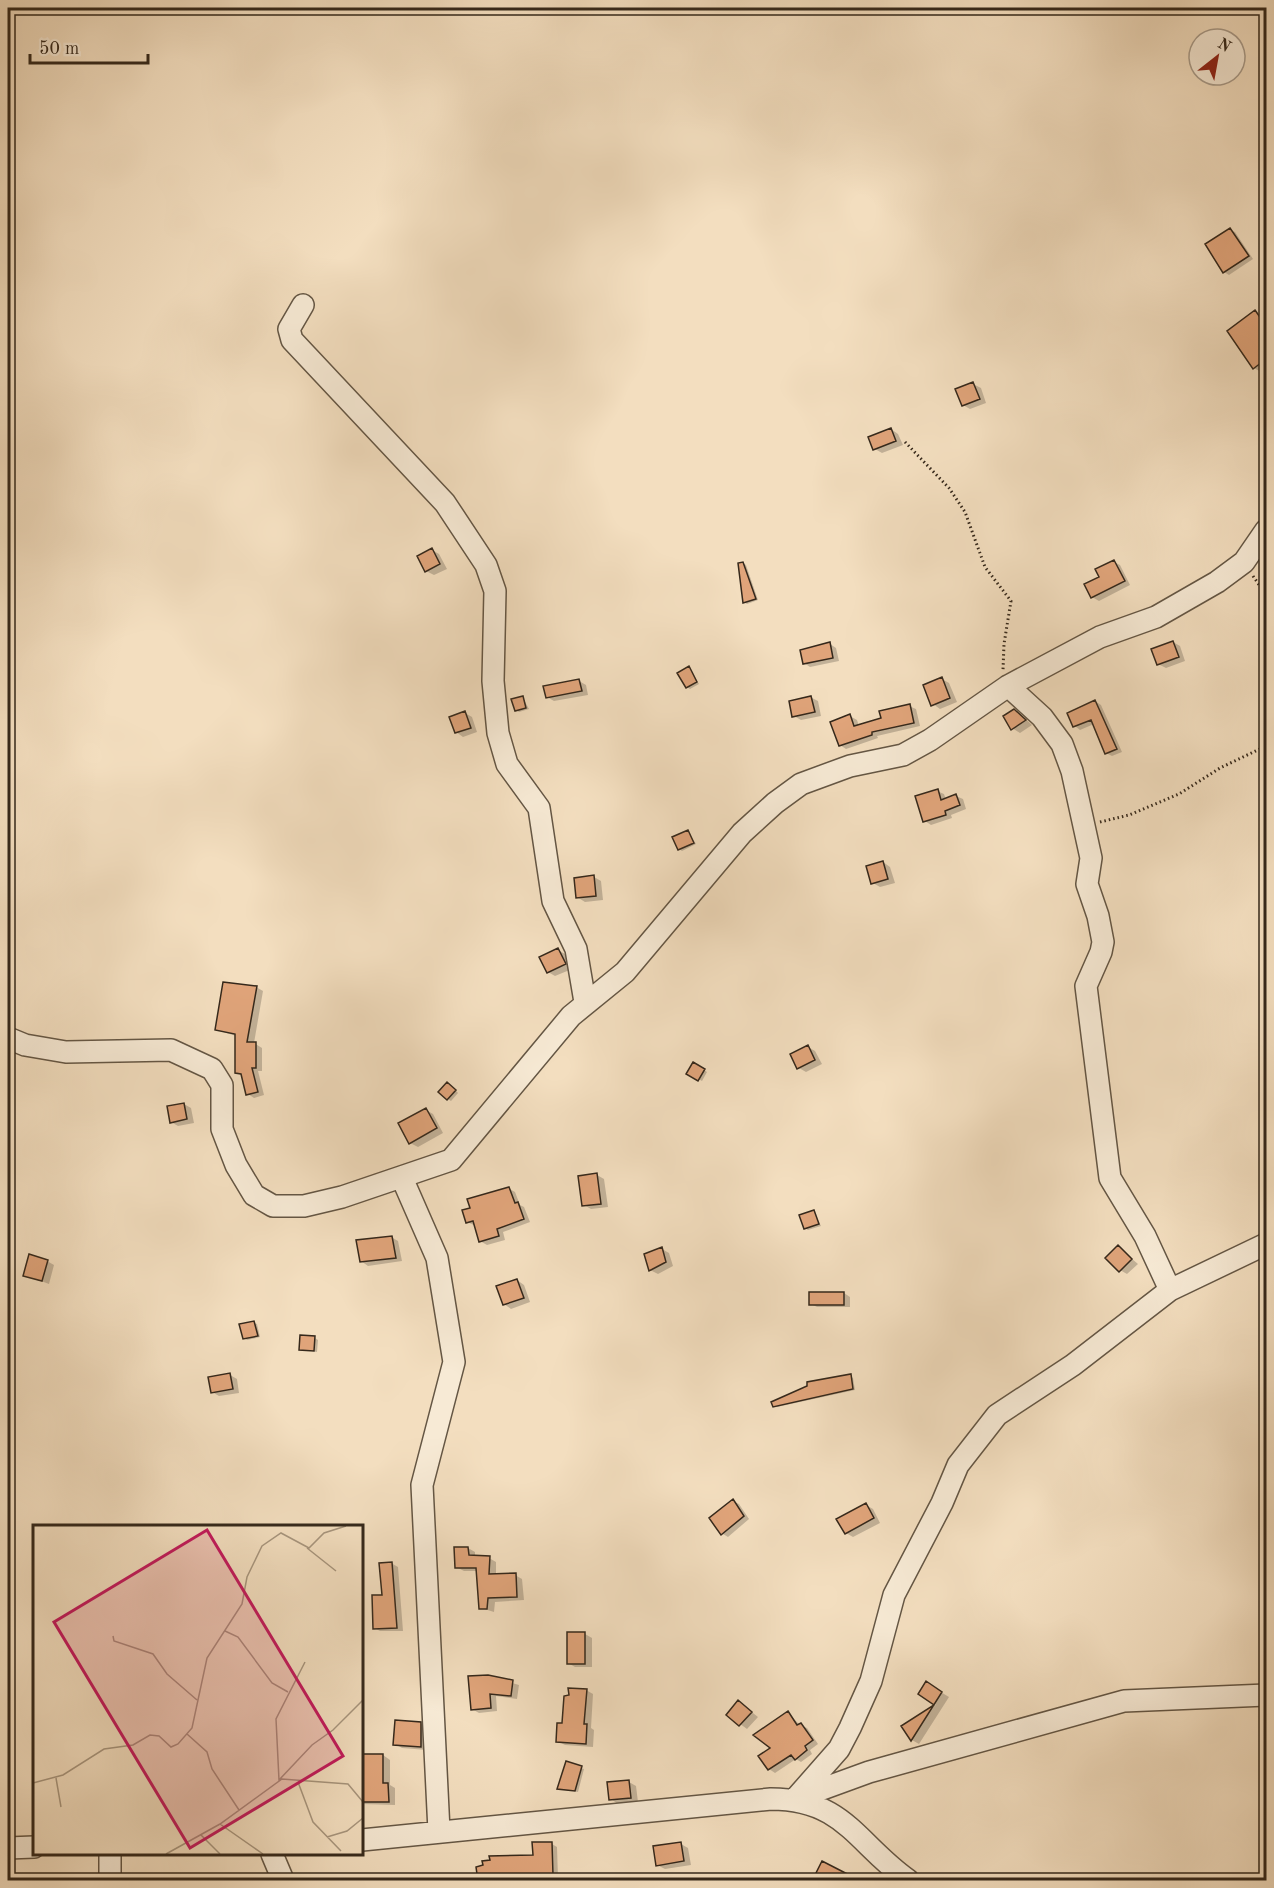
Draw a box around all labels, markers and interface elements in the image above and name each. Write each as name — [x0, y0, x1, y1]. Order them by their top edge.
scale bar — [30, 27, 148, 65]
north arrow — [1187, 27, 1247, 87]
text: N — [1214, 36, 1234, 56]
text: 50 m — [39, 40, 79, 58]
inset map — [33, 1525, 363, 1855]

